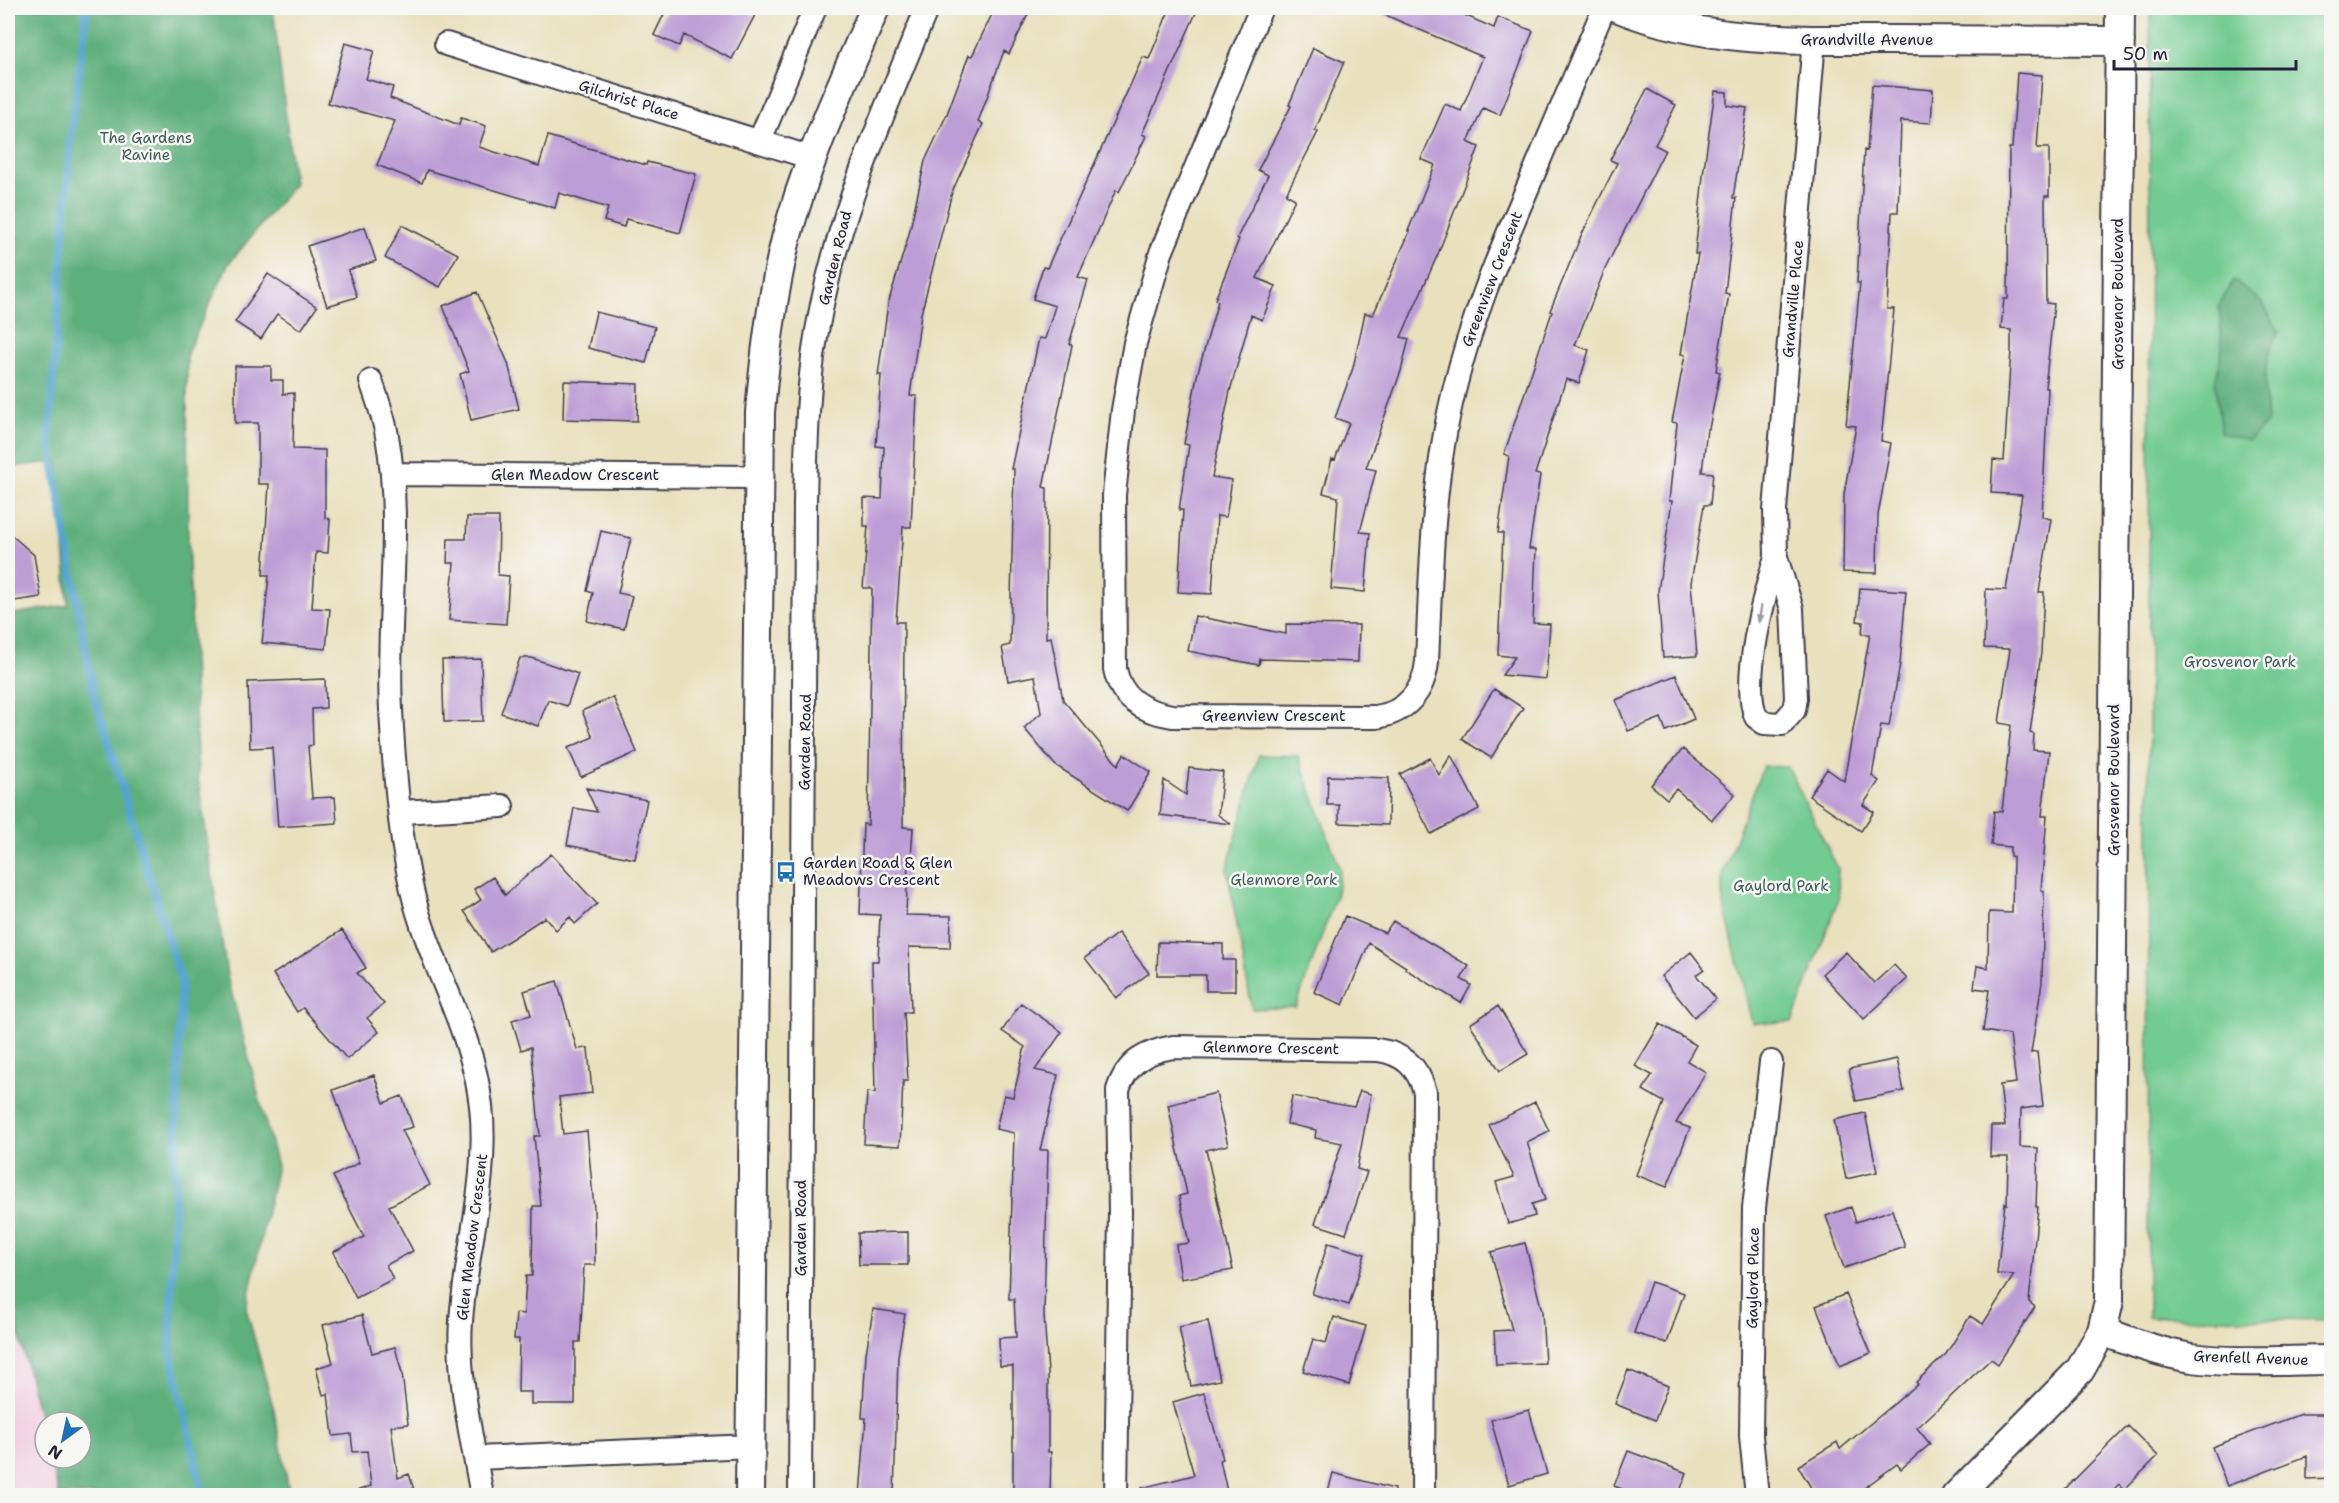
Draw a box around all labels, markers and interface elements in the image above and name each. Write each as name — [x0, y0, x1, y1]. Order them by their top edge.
street label: Grandville Avenue — [1801, 30, 1933, 50]
scale bar — [2114, 33, 2296, 71]
text: 50 m — [2123, 42, 2168, 66]
street label: Gilchrist Place — [576, 75, 682, 125]
park label: The Gardens Ravine — [100, 128, 192, 165]
street label: Garden Road — [814, 208, 857, 307]
street label: Greenview Crescent — [1457, 209, 1527, 349]
street label: Grosvenor Boulevard — [2108, 217, 2128, 370]
street label: Grandville Place — [1778, 239, 1808, 359]
street label: Glen Meadow Crescent — [491, 465, 659, 485]
one-way arrow — [1755, 604, 1764, 623]
park label: Grosvenor Park — [2184, 652, 2296, 672]
street label: Garden Road — [794, 693, 816, 790]
street label: Grosvenor Boulevard — [2104, 703, 2124, 856]
street label: Greenview Crescent — [1202, 706, 1346, 726]
place label: Garden Road & Glen Meadows Crescent — [803, 853, 952, 890]
bus stop icon: Garden Road & Glen Meadows Crescent — [774, 860, 798, 884]
park label: Glenmore Park — [1230, 870, 1338, 890]
park label: Gaylord Park — [1733, 876, 1829, 896]
street label: Glenmore Crescent — [1203, 1037, 1339, 1059]
street label: Glen Meadow Crescent — [452, 1152, 492, 1322]
street label: Garden Road — [791, 1179, 811, 1276]
street label: Gaylord Place — [1742, 1227, 1764, 1329]
street label: Grenfell Avenue — [2193, 1346, 2309, 1370]
north arrow — [33, 1410, 93, 1470]
text: N — [44, 1440, 66, 1464]

